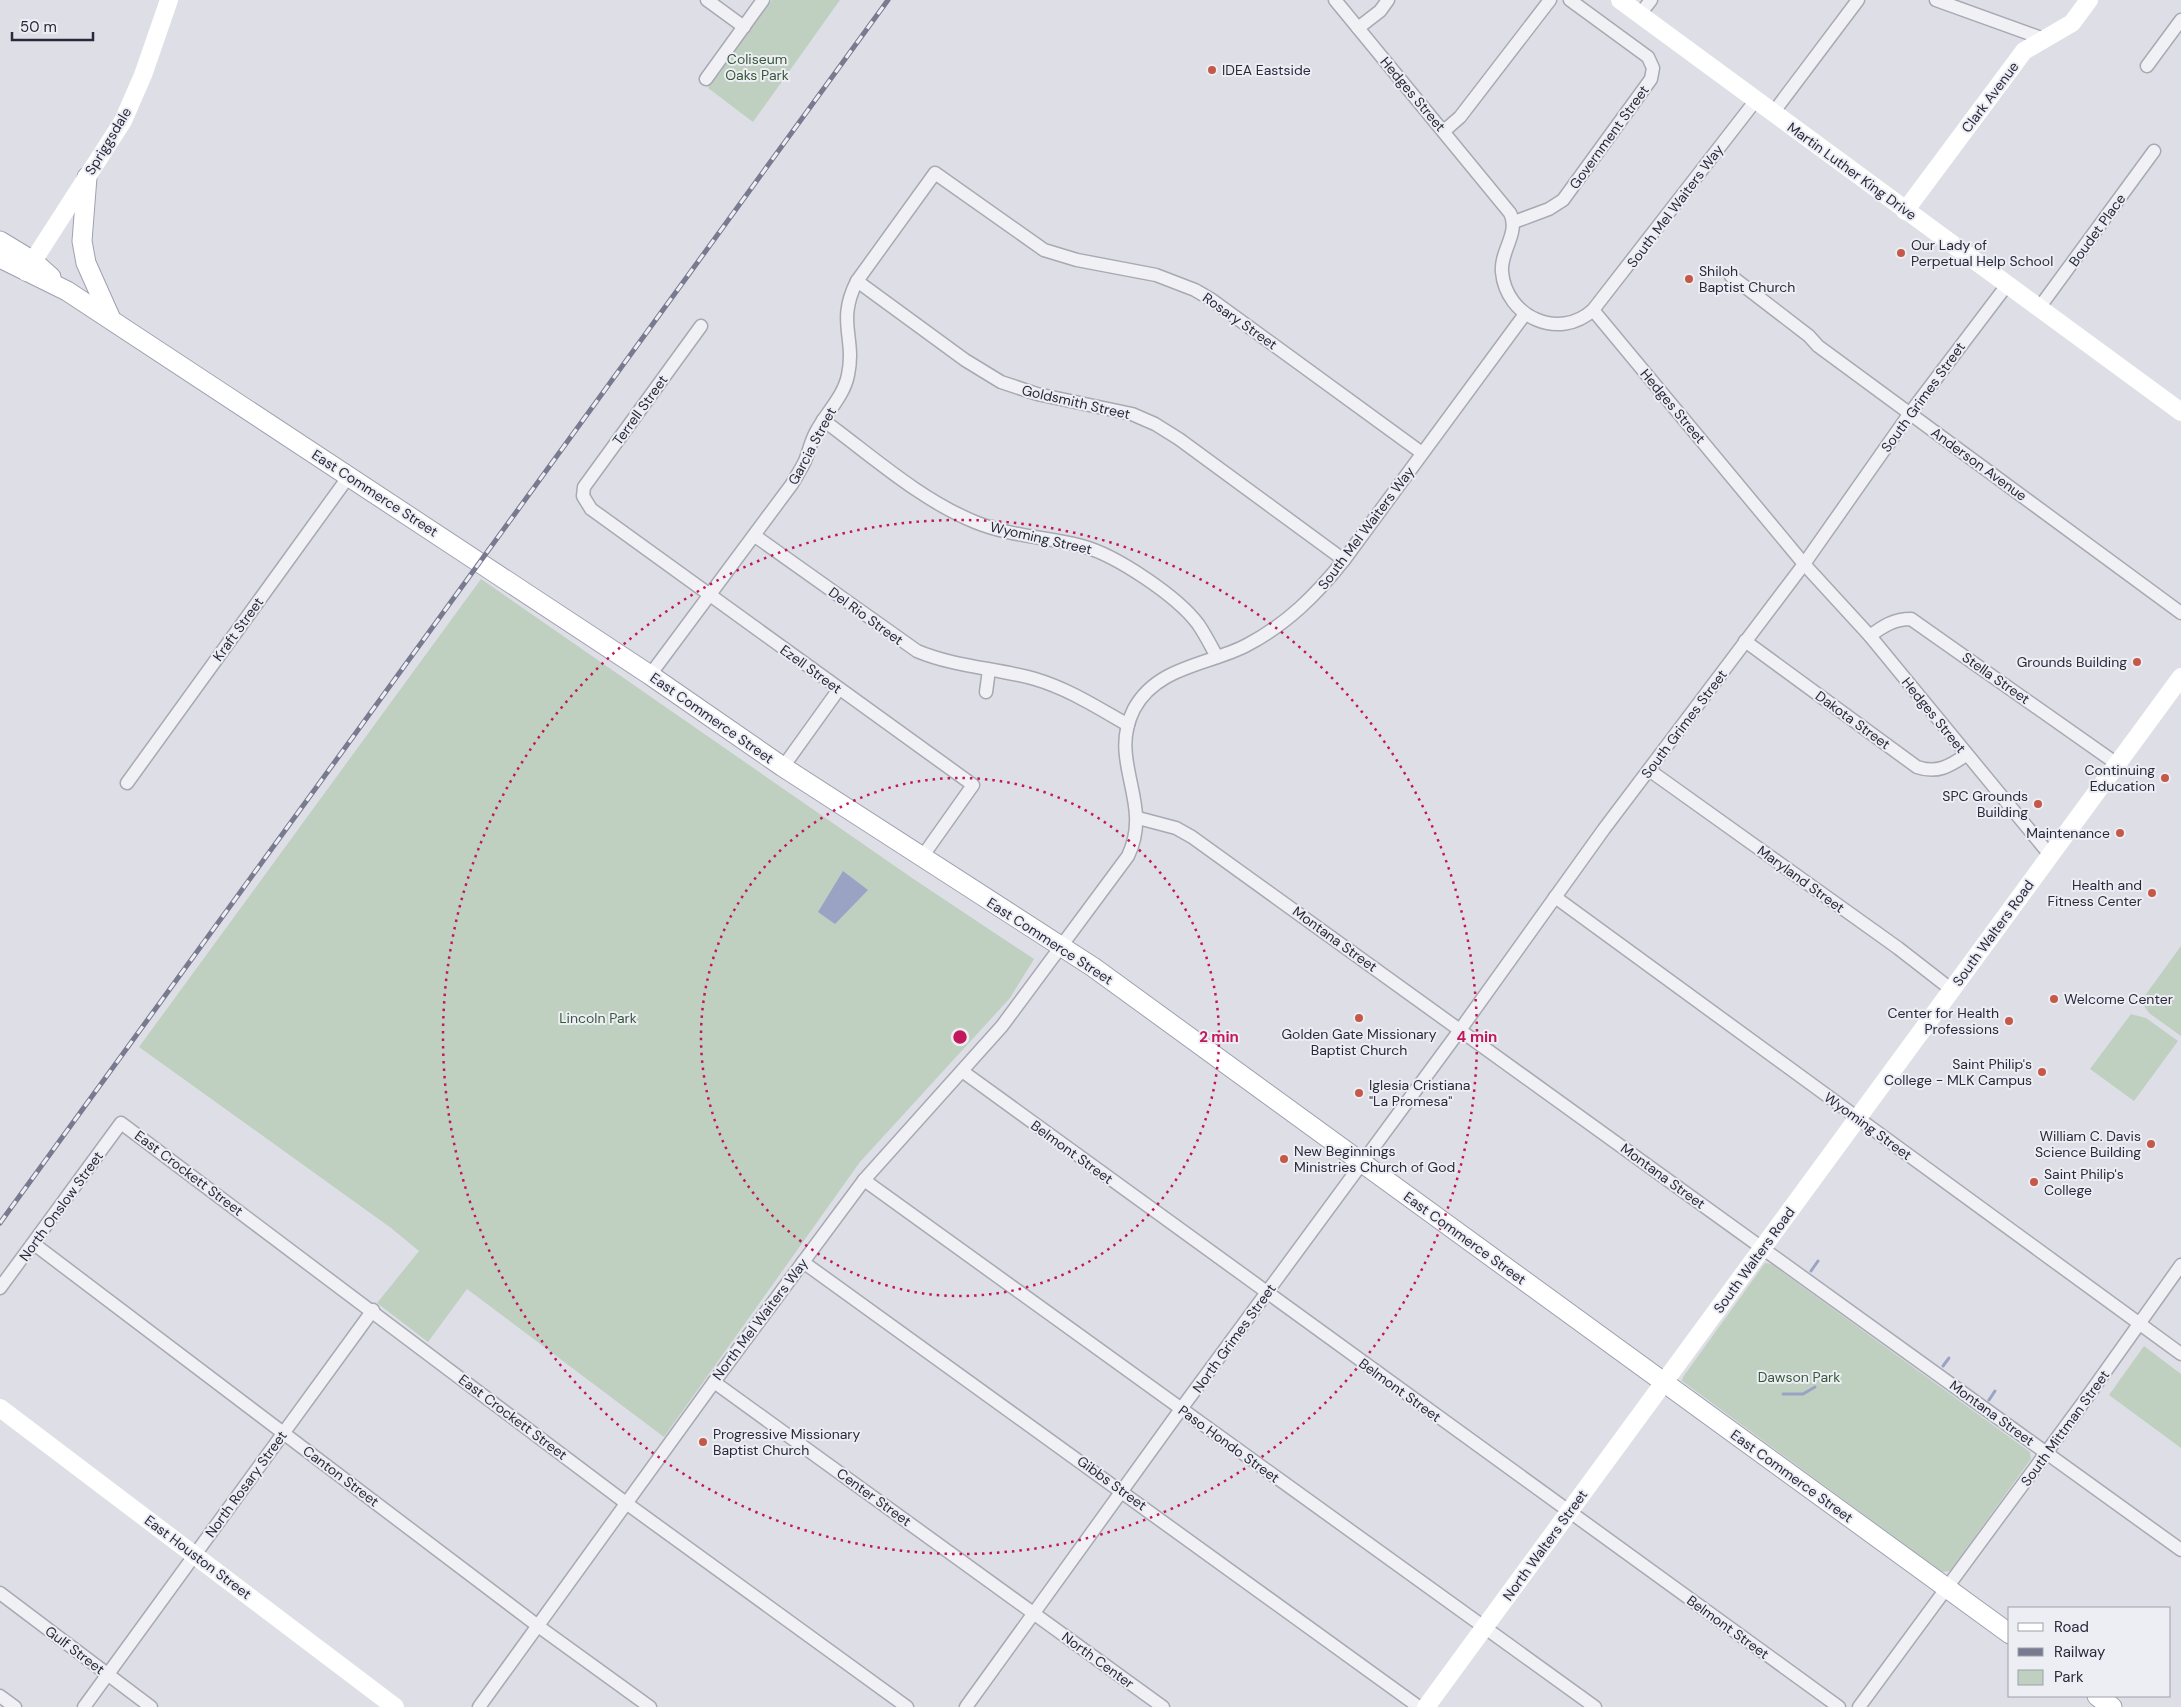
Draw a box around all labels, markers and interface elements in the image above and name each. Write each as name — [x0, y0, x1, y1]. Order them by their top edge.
scale bar — [12, 10, 94, 42]
text: 50 m — [20, 17, 57, 37]
park label: Coliseum Oaks Park — [725, 50, 789, 84]
street label: Hedges Street — [1376, 53, 1450, 135]
street label: Clark Avenue — [1957, 58, 2023, 136]
place label: IDEA Eastside — [1222, 61, 1311, 79]
marker: IDEA Eastside — [1206, 64, 1218, 76]
street label: Government Street — [1565, 82, 1653, 192]
street label: Spriggsdale — [81, 104, 135, 178]
street label: Martin Luther King Drive — [1784, 118, 1920, 224]
street label: South Mel Waiters Way — [1623, 141, 1727, 271]
street label: Boudet Place — [2065, 190, 2129, 270]
place label: Our Lady of Perpetual Help School — [1911, 236, 2053, 270]
marker: Our Lady of Perpetual Help School — [1895, 247, 1907, 259]
place label: Shiloh Baptist Church — [1699, 262, 1795, 296]
marker: Shiloh Baptist Church — [1683, 273, 1695, 285]
street label: Rosary Street — [1199, 289, 1281, 353]
street label: South Grimes Street — [1877, 338, 1969, 456]
street label: Hedges Street — [1636, 365, 1710, 447]
street label: Terrell Street — [609, 371, 671, 449]
street label: Goldsmith Street — [1020, 381, 1132, 423]
street label: Garcia Street — [784, 404, 840, 488]
street label: Anderson Avenue — [1928, 423, 2030, 505]
street label: East Commerce Street — [308, 445, 442, 541]
street label: South Mel Waiters Way — [1314, 463, 1418, 593]
street label: Wyoming Street — [988, 518, 1094, 558]
street label: Del Rio Street — [825, 583, 907, 649]
street label: Kraft Street — [209, 594, 267, 664]
street label: Ezell Street — [777, 641, 845, 697]
street label: Stella Street — [1959, 648, 2033, 708]
place label: Grounds Building — [2017, 653, 2127, 671]
marker: Grounds Building — [2131, 656, 2143, 668]
street label: South Grimes Street — [1637, 666, 1731, 782]
street label: East Commerce Street — [647, 668, 777, 768]
street label: Hedges Street — [1898, 674, 1970, 756]
street label: Dakota Street — [1812, 687, 1894, 753]
place label: Continuing Education — [2085, 761, 2155, 795]
marker: Continuing Education — [2159, 772, 2171, 784]
place label: SPC Grounds Building — [1942, 787, 2028, 821]
marker: SPC Grounds Building — [2032, 798, 2044, 810]
place label: Maintenance — [2026, 824, 2110, 842]
marker: Maintenance — [2114, 827, 2126, 839]
street label: Maryland Street — [1754, 841, 1848, 917]
street label: South Walters Road — [1948, 876, 2038, 990]
place label: Health and Fitness Center — [2047, 876, 2142, 910]
marker: Health and Fitness Center — [2146, 887, 2158, 899]
street label: East Commerce Street — [983, 893, 1117, 989]
street label: Montana Street — [1289, 902, 1381, 976]
place label: Welcome Center — [2064, 990, 2173, 1008]
marker: Welcome Center — [2048, 993, 2060, 1005]
place label: Center for Health Professions — [1887, 1004, 1999, 1038]
park label: Lincoln Park — [559, 1009, 637, 1027]
marker: Golden Gate Missionary Baptist Church — [1353, 1012, 1365, 1024]
marker: Center for Health Professions — [2003, 1015, 2015, 1027]
place label: Golden Gate Missionary Baptist Church — [1282, 1025, 1437, 1059]
text: 2 min — [1199, 1027, 1239, 1047]
text: 4 min — [1457, 1027, 1497, 1047]
centre of rings — [951, 1028, 969, 1046]
place label: Saint Philip's College - MLK Campus — [1884, 1055, 2032, 1089]
marker: Saint Philip's College - MLK Campus — [2036, 1066, 2048, 1078]
place label: Iglesia Cristiana "La Promesa" — [1369, 1076, 1470, 1110]
marker: Iglesia Cristiana "La Promesa" — [1353, 1087, 1365, 1099]
street label: Wyoming Street — [1821, 1088, 1915, 1164]
street label: Belmont Street — [1027, 1116, 1117, 1188]
street label: East Crockett Street — [131, 1126, 247, 1220]
place label: William C. Davis Science Building — [2035, 1127, 2141, 1161]
marker: William C. Davis Science Building — [2145, 1138, 2157, 1150]
street label: Montana Street — [1617, 1139, 1709, 1213]
place label: New Beginnings Ministries Church of God — [1294, 1142, 1455, 1176]
street label: North Onslow Street — [15, 1147, 107, 1265]
marker: New Beginnings Ministries Church of God — [1278, 1153, 1290, 1165]
place label: Saint Philip's College — [2044, 1165, 2124, 1199]
marker: Saint Philip's College — [2028, 1176, 2040, 1188]
street label: East Commerce Street — [1400, 1188, 1530, 1288]
street label: South Walters Road — [1709, 1203, 1799, 1317]
street label: North Mel Waiters Way — [708, 1254, 812, 1384]
street label: North Grimes Street — [1188, 1280, 1280, 1396]
street label: Belmont Street — [1355, 1354, 1445, 1426]
street label: South Mittman Street — [2017, 1366, 2113, 1490]
park label: Dawson Park — [1758, 1368, 1840, 1386]
street label: East Crockett Street — [455, 1370, 571, 1464]
street label: Montana Street — [1946, 1376, 2038, 1450]
street label: Paso Hondo Street — [1175, 1401, 1283, 1487]
place label: Progressive Missionary Baptist Church — [713, 1425, 861, 1459]
street label: East Commerce Street — [1727, 1426, 1857, 1526]
street label: North Rosary Street — [201, 1427, 291, 1541]
marker: Progressive Missionary Baptist Church — [697, 1436, 709, 1448]
street label: Canton Street — [299, 1442, 383, 1510]
street label: Gibbs Street — [1074, 1452, 1150, 1514]
street label: Center Street — [833, 1464, 915, 1530]
street label: North Walters Street — [1499, 1486, 1591, 1604]
street label: East Houston Street — [141, 1511, 255, 1603]
street label: Belmont Street — [1683, 1591, 1773, 1663]
legend — [2008, 1607, 2171, 1697]
text: Road — [2054, 1617, 2089, 1637]
street label: Gulf Street — [42, 1622, 108, 1678]
street label: North Center — [1058, 1628, 1138, 1692]
text: Railway — [2054, 1642, 2106, 1662]
text: Park — [2054, 1667, 2084, 1687]

